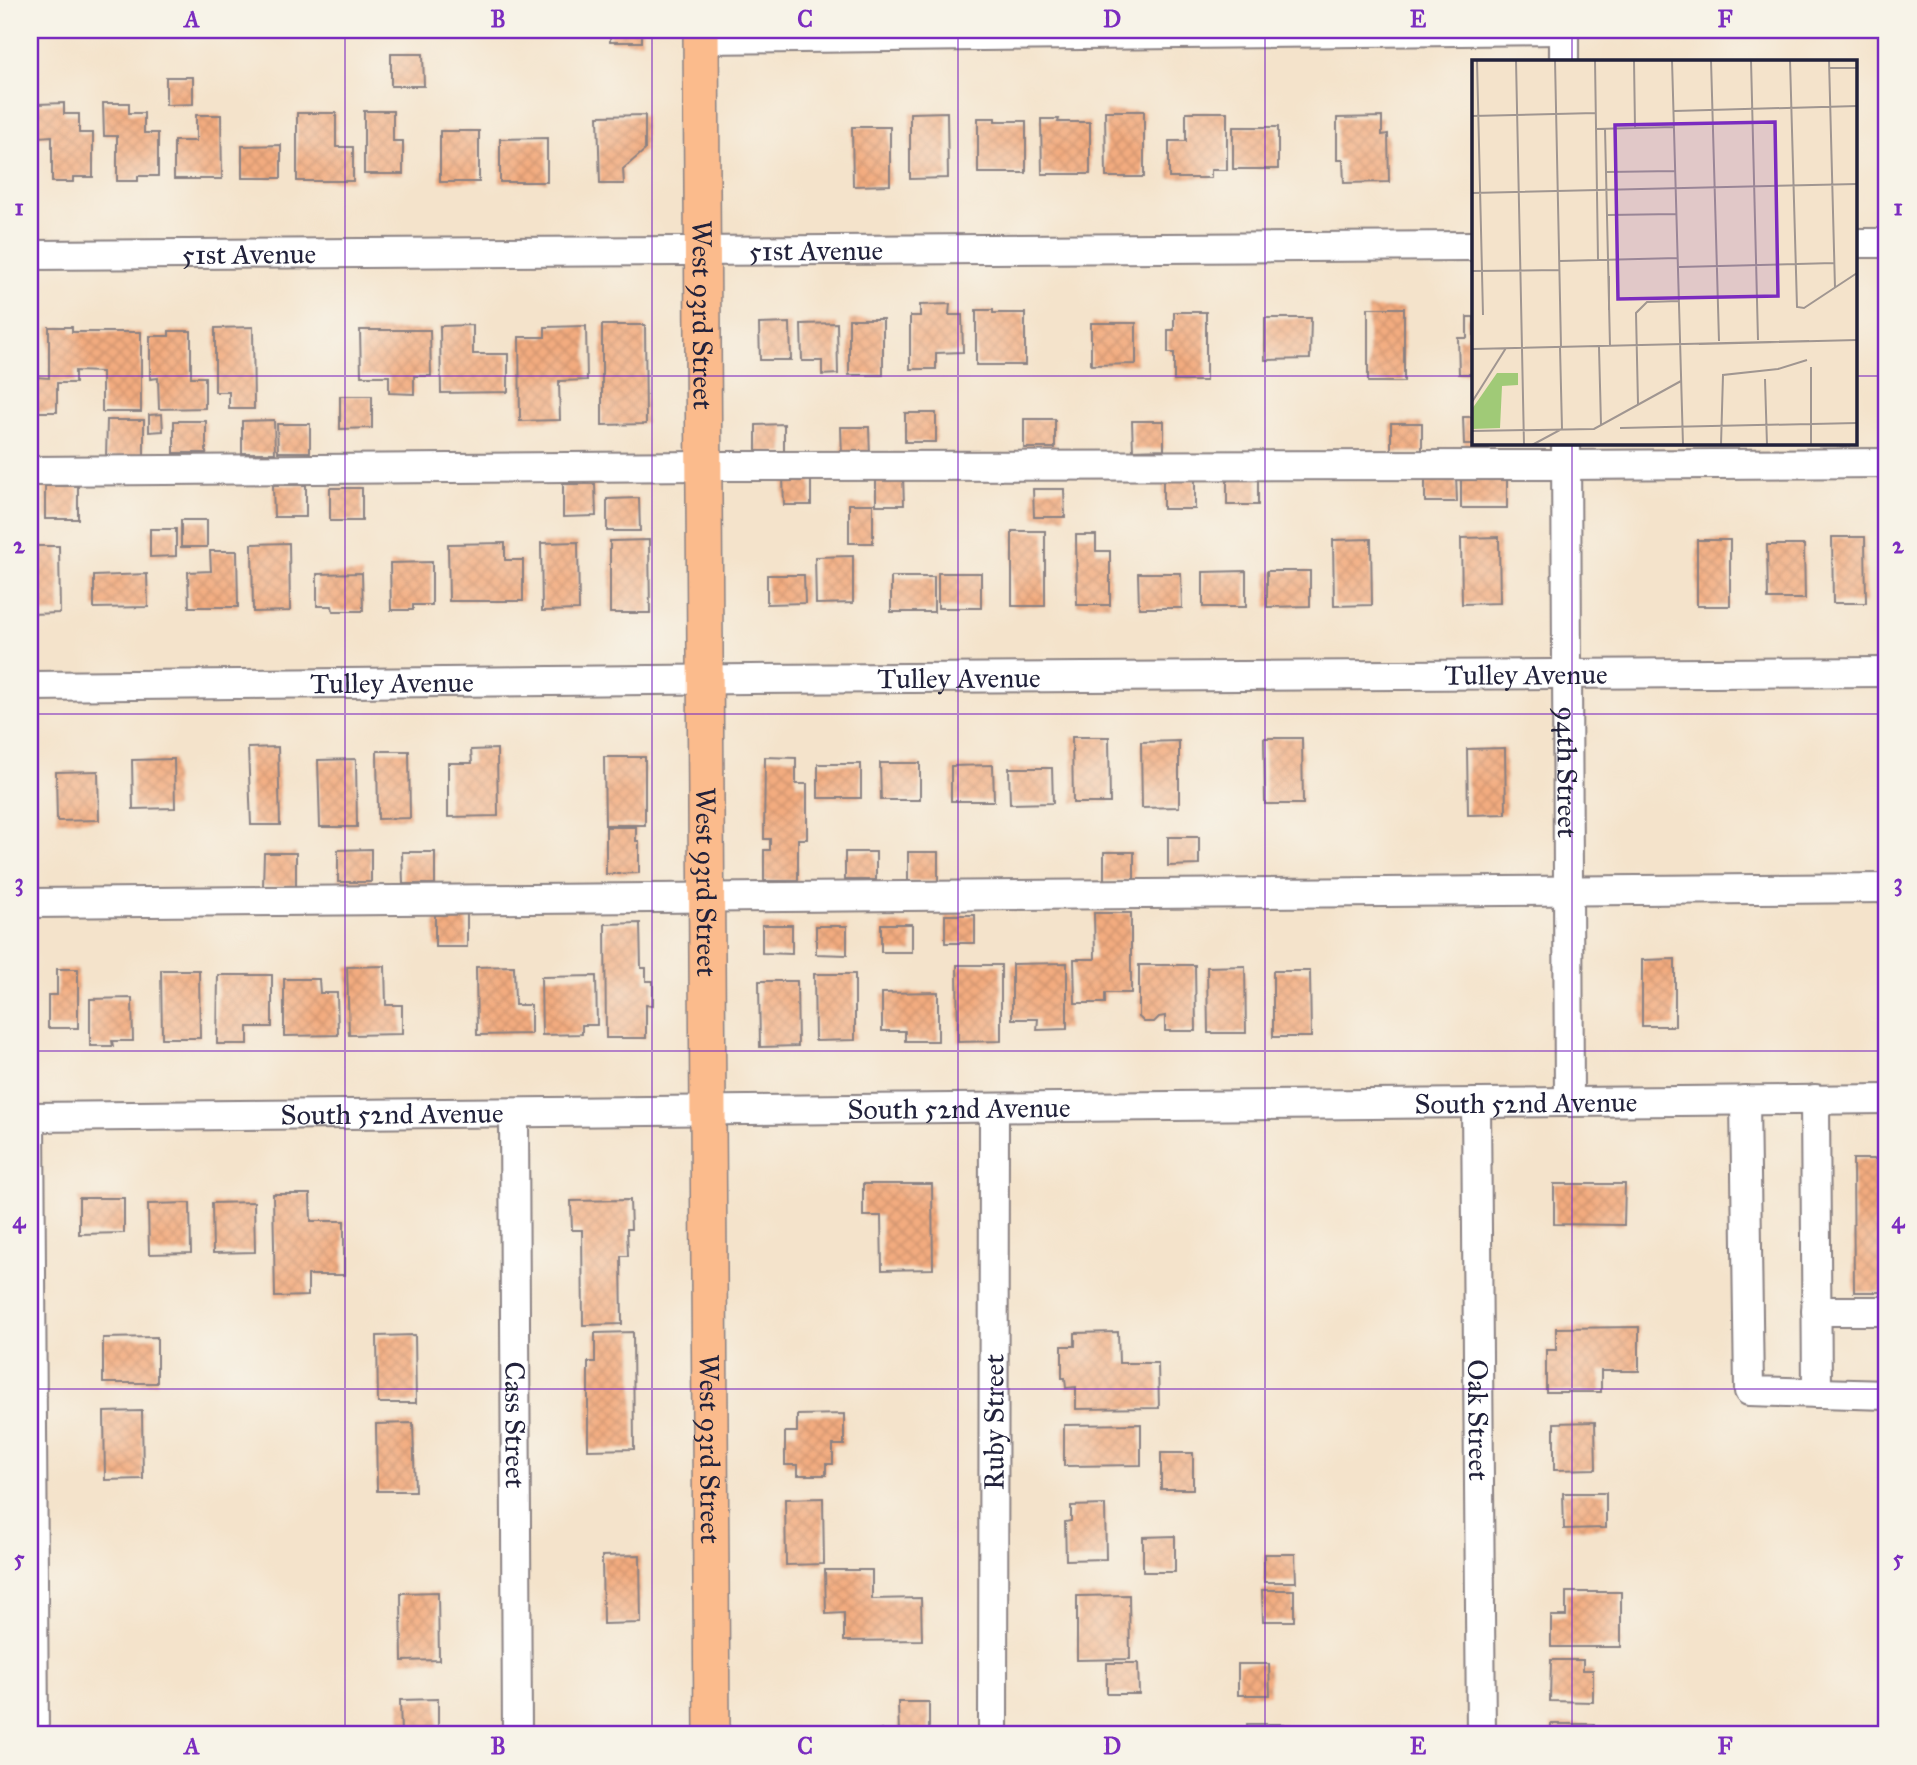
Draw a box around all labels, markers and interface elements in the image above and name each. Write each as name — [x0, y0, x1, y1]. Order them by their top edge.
text: A — [182, 5, 200, 33]
text: B — [490, 5, 506, 33]
text: C — [797, 5, 813, 33]
text: D — [1103, 5, 1121, 33]
text: E — [1410, 5, 1427, 33]
text: F — [1717, 5, 1733, 33]
inset map — [1472, 60, 1857, 444]
text: 1 — [14, 193, 24, 221]
text: 1 — [1893, 193, 1903, 221]
street label: West 93rd Street — [685, 220, 721, 410]
street label: 51st Avenue — [749, 232, 883, 268]
street label: 51st Avenue — [182, 236, 316, 272]
text: 2 — [13, 531, 25, 559]
text: 2 — [1892, 531, 1904, 559]
street label: Tulley Avenue — [1444, 656, 1608, 692]
street label: Tulley Avenue — [877, 660, 1041, 696]
street label: Tulley Avenue — [310, 664, 474, 701]
street label: 94th Street — [1550, 706, 1585, 838]
street label: West 93rd Street — [688, 787, 725, 977]
text: 3 — [14, 868, 24, 897]
text: 3 — [1893, 868, 1903, 897]
street label: South 52nd Avenue — [1414, 1084, 1638, 1121]
street label: South 52nd Avenue — [847, 1089, 1071, 1127]
street label: South 52nd Avenue — [280, 1095, 504, 1132]
text: 4 — [13, 1206, 27, 1234]
text: 4 — [1892, 1206, 1906, 1234]
street label: West 93rd Street — [692, 1354, 728, 1544]
street label: Ruby Street — [976, 1354, 1011, 1490]
street label: Oak Street — [1461, 1359, 1496, 1481]
street label: Cass Street — [498, 1361, 533, 1489]
text: 5 — [14, 1544, 25, 1572]
text: 5 — [1893, 1544, 1904, 1572]
text: A — [182, 1732, 200, 1760]
text: B — [490, 1732, 506, 1760]
text: C — [797, 1732, 813, 1760]
text: D — [1103, 1732, 1121, 1760]
text: E — [1410, 1732, 1427, 1760]
text: F — [1717, 1732, 1733, 1760]

